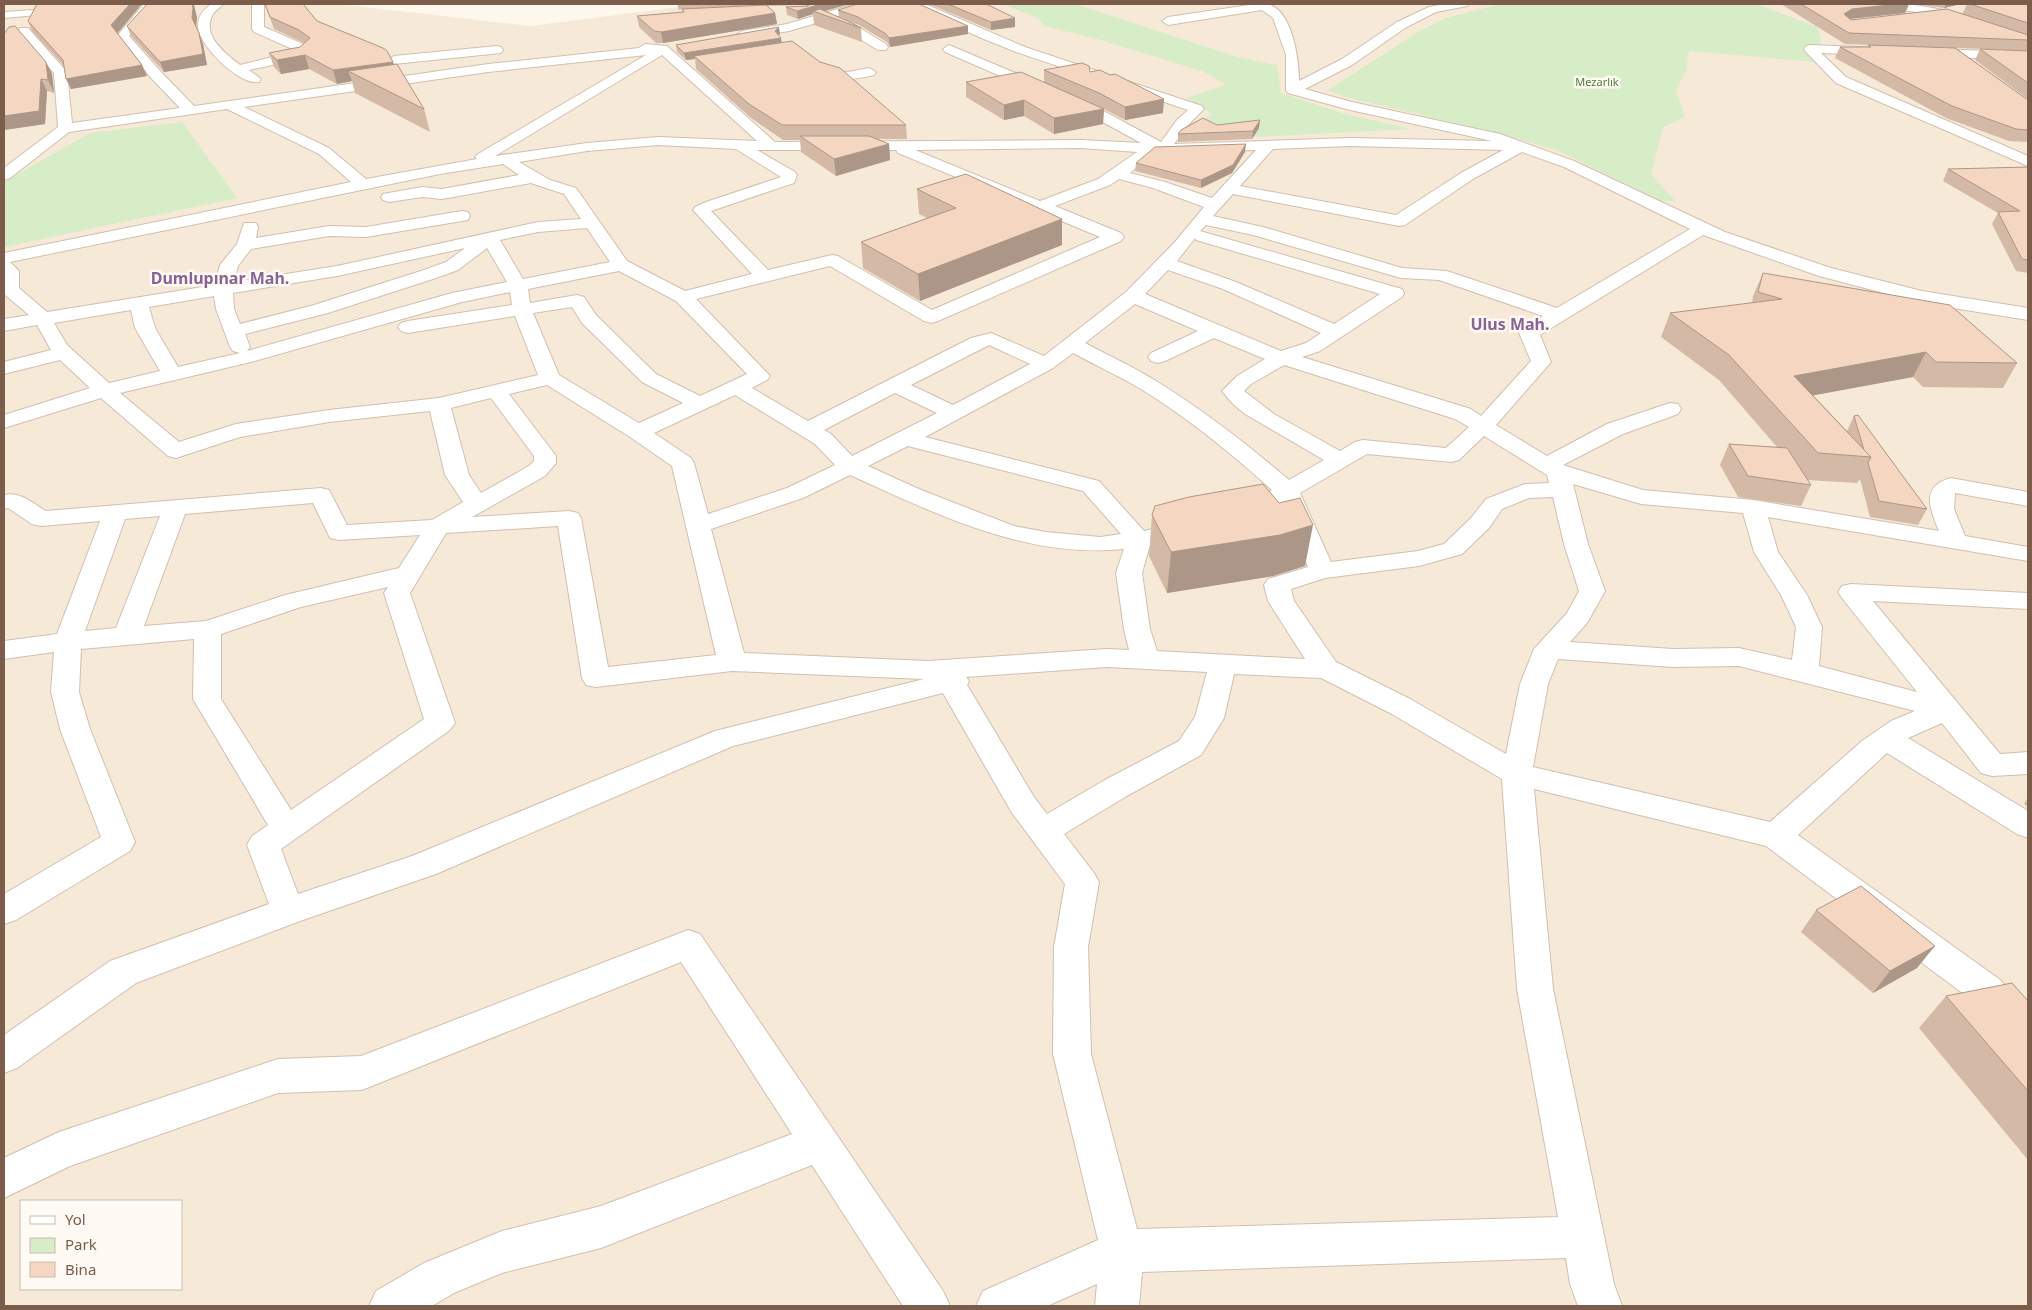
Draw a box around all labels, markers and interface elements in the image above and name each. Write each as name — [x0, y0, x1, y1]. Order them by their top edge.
park label: Mezarlık — [1575, 74, 1619, 89]
district label: Dumlupınar Mah. — [151, 267, 289, 289]
district label: Ulus Mah. — [1470, 313, 1550, 335]
legend — [20, 1200, 182, 1290]
text: Yol — [65, 1209, 86, 1229]
text: Park — [65, 1234, 97, 1254]
text: Bina — [65, 1259, 96, 1279]

